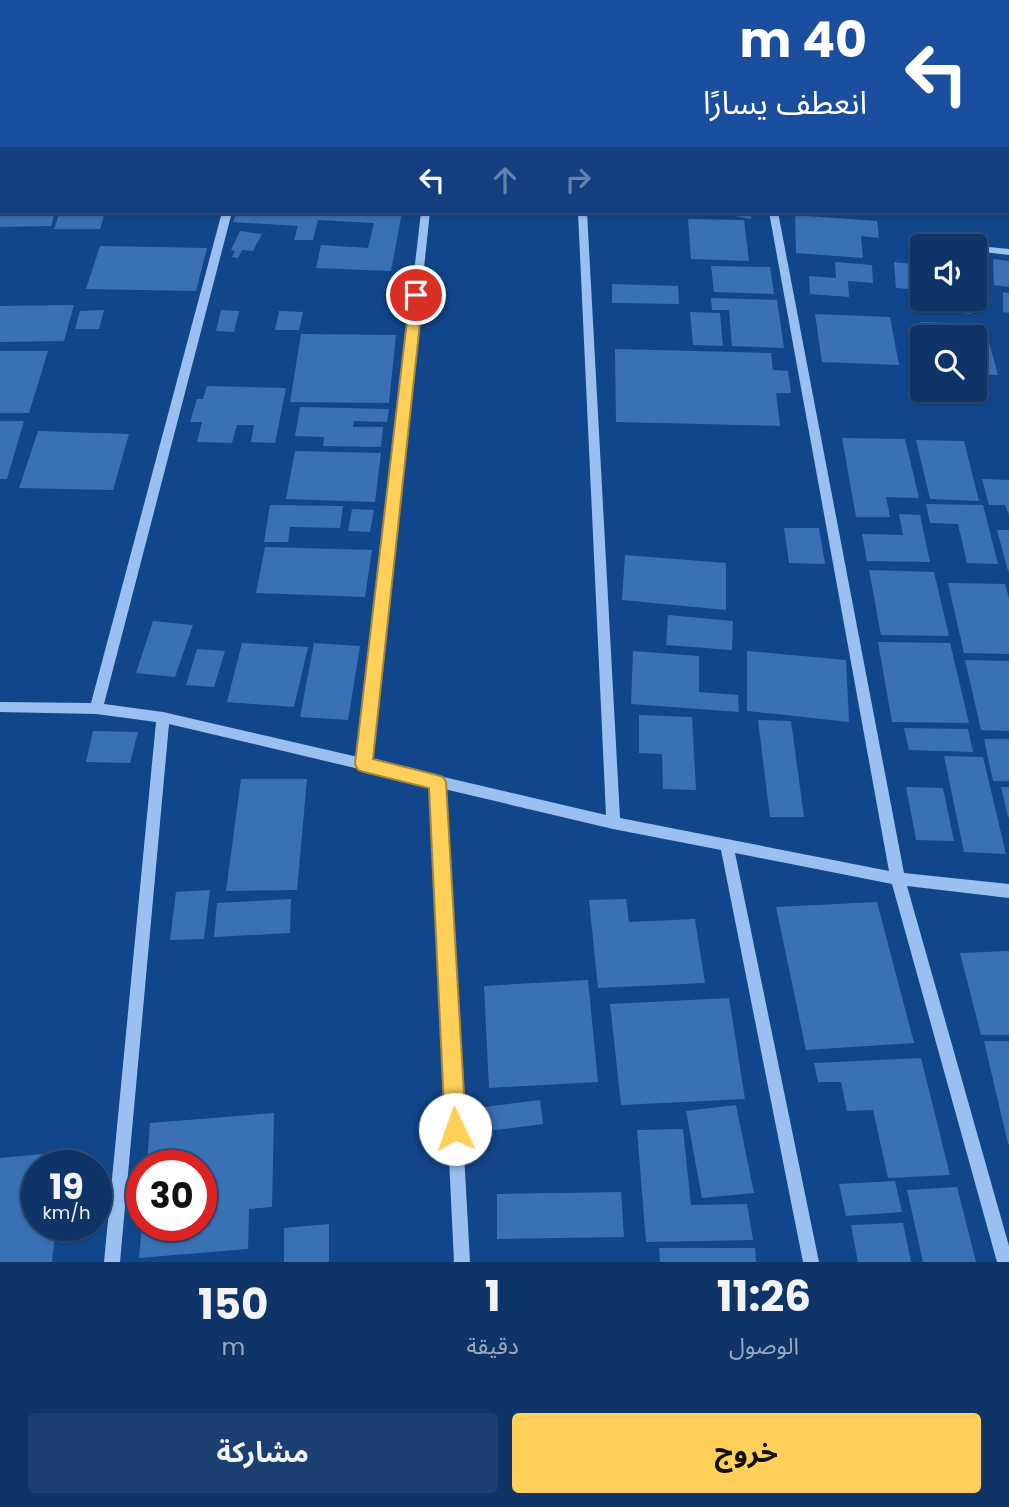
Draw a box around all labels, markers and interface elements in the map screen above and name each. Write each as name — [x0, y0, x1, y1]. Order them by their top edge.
text: 40 m — [740, 6, 867, 74]
icon: left — [891, 28, 982, 119]
text: انعطف يسارًا — [703, 80, 867, 125]
icon: left — [413, 161, 451, 199]
icon: ahead — [486, 161, 524, 199]
icon: right — [559, 161, 597, 199]
map controls — [910, 234, 987, 402]
button: sound — [910, 234, 987, 311]
pin — [386, 265, 446, 325]
icon: arrive — [397, 276, 435, 314]
button: search — [910, 325, 987, 402]
position arrow — [418, 1092, 492, 1166]
speed limit sign: 30 — [126, 1150, 217, 1241]
text: 19 — [49, 1162, 84, 1211]
text: km/h — [43, 1200, 90, 1225]
text: 1 — [485, 1267, 501, 1326]
text: 11:26 — [717, 1267, 811, 1326]
text: 150 — [198, 1275, 268, 1334]
text: دقيقة — [466, 1330, 519, 1362]
text: الوصول — [729, 1330, 799, 1362]
text: m — [221, 1331, 245, 1363]
button: مشاركة — [28, 1413, 498, 1493]
button: خروج — [512, 1413, 981, 1493]

